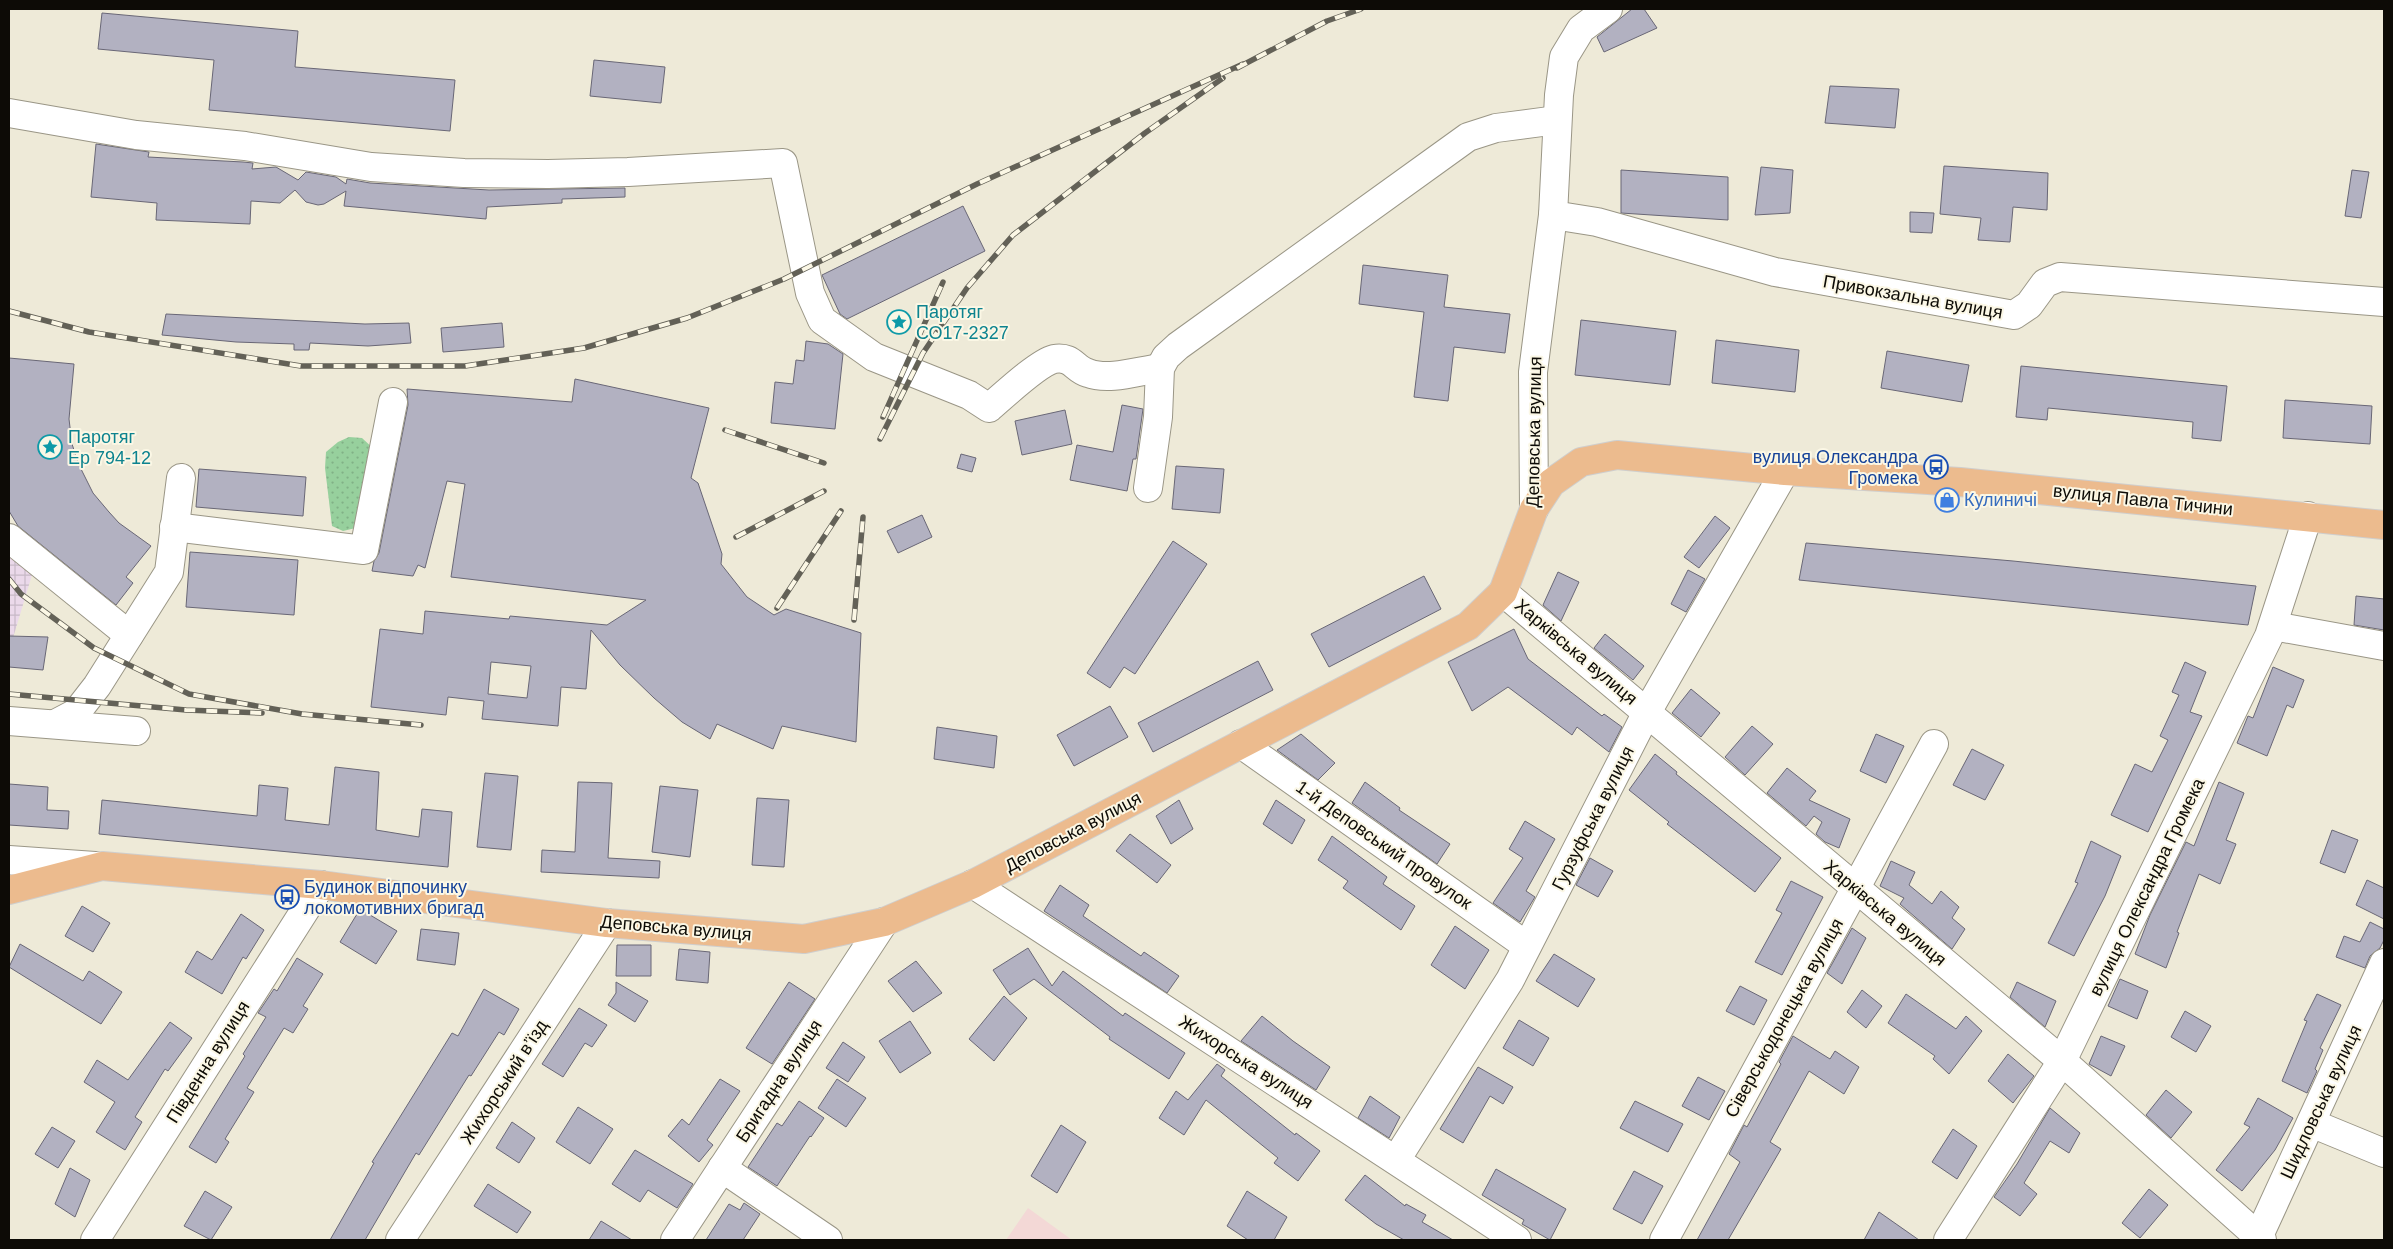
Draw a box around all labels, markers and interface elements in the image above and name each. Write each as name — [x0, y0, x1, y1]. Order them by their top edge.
street label: Привокзальна вулиця — [1822, 271, 2004, 323]
place label: Паротяг СО17-2327 — [916, 302, 1009, 343]
place icon: Паротяг СО17-2327 — [886, 309, 912, 335]
street label: Деповська вулиця — [1523, 356, 1545, 508]
place label: Паротяг Ер 794-12 — [68, 427, 151, 468]
place icon: Паротяг Ер 794-12 — [37, 434, 63, 460]
place label: вулиця Олександра Громека — [1753, 447, 1919, 488]
bus stop icon: вулиця Олександра Громека — [1923, 454, 1949, 480]
street label: вулиця Павла Тичини — [2052, 481, 2234, 519]
shop icon: Кулиничі — [1934, 487, 1960, 513]
place label: Кулиничі — [1964, 490, 2037, 510]
street label: Харківська вулиця — [1511, 595, 1641, 709]
street label: Гурзуфська вулиця — [1548, 743, 1638, 893]
street label: вулиця Олександра Громека — [2085, 774, 2209, 999]
street label: 1-й Деповський провулок — [1292, 777, 1476, 913]
street label: Деповська вулиця — [1001, 788, 1145, 876]
street label: Харківська вулиця — [1820, 856, 1950, 970]
place label: Будинок відпочинку локомотивних бригад — [304, 877, 484, 918]
bus stop icon: Будинок відпочинку локомотивних бригад — [274, 884, 300, 910]
street label: Деповська вулиця — [600, 911, 752, 945]
street label: Сіверськодонецька вулиця — [1721, 915, 1847, 1121]
street label: Південна вулиця — [162, 997, 254, 1127]
street label: Жихорська вулиця — [1175, 1011, 1317, 1113]
street label: Жихорський в’їзд — [456, 1016, 552, 1148]
street label: Бригадна вулиця — [732, 1016, 826, 1146]
street label: Шидловська вулиця — [2277, 1022, 2365, 1182]

